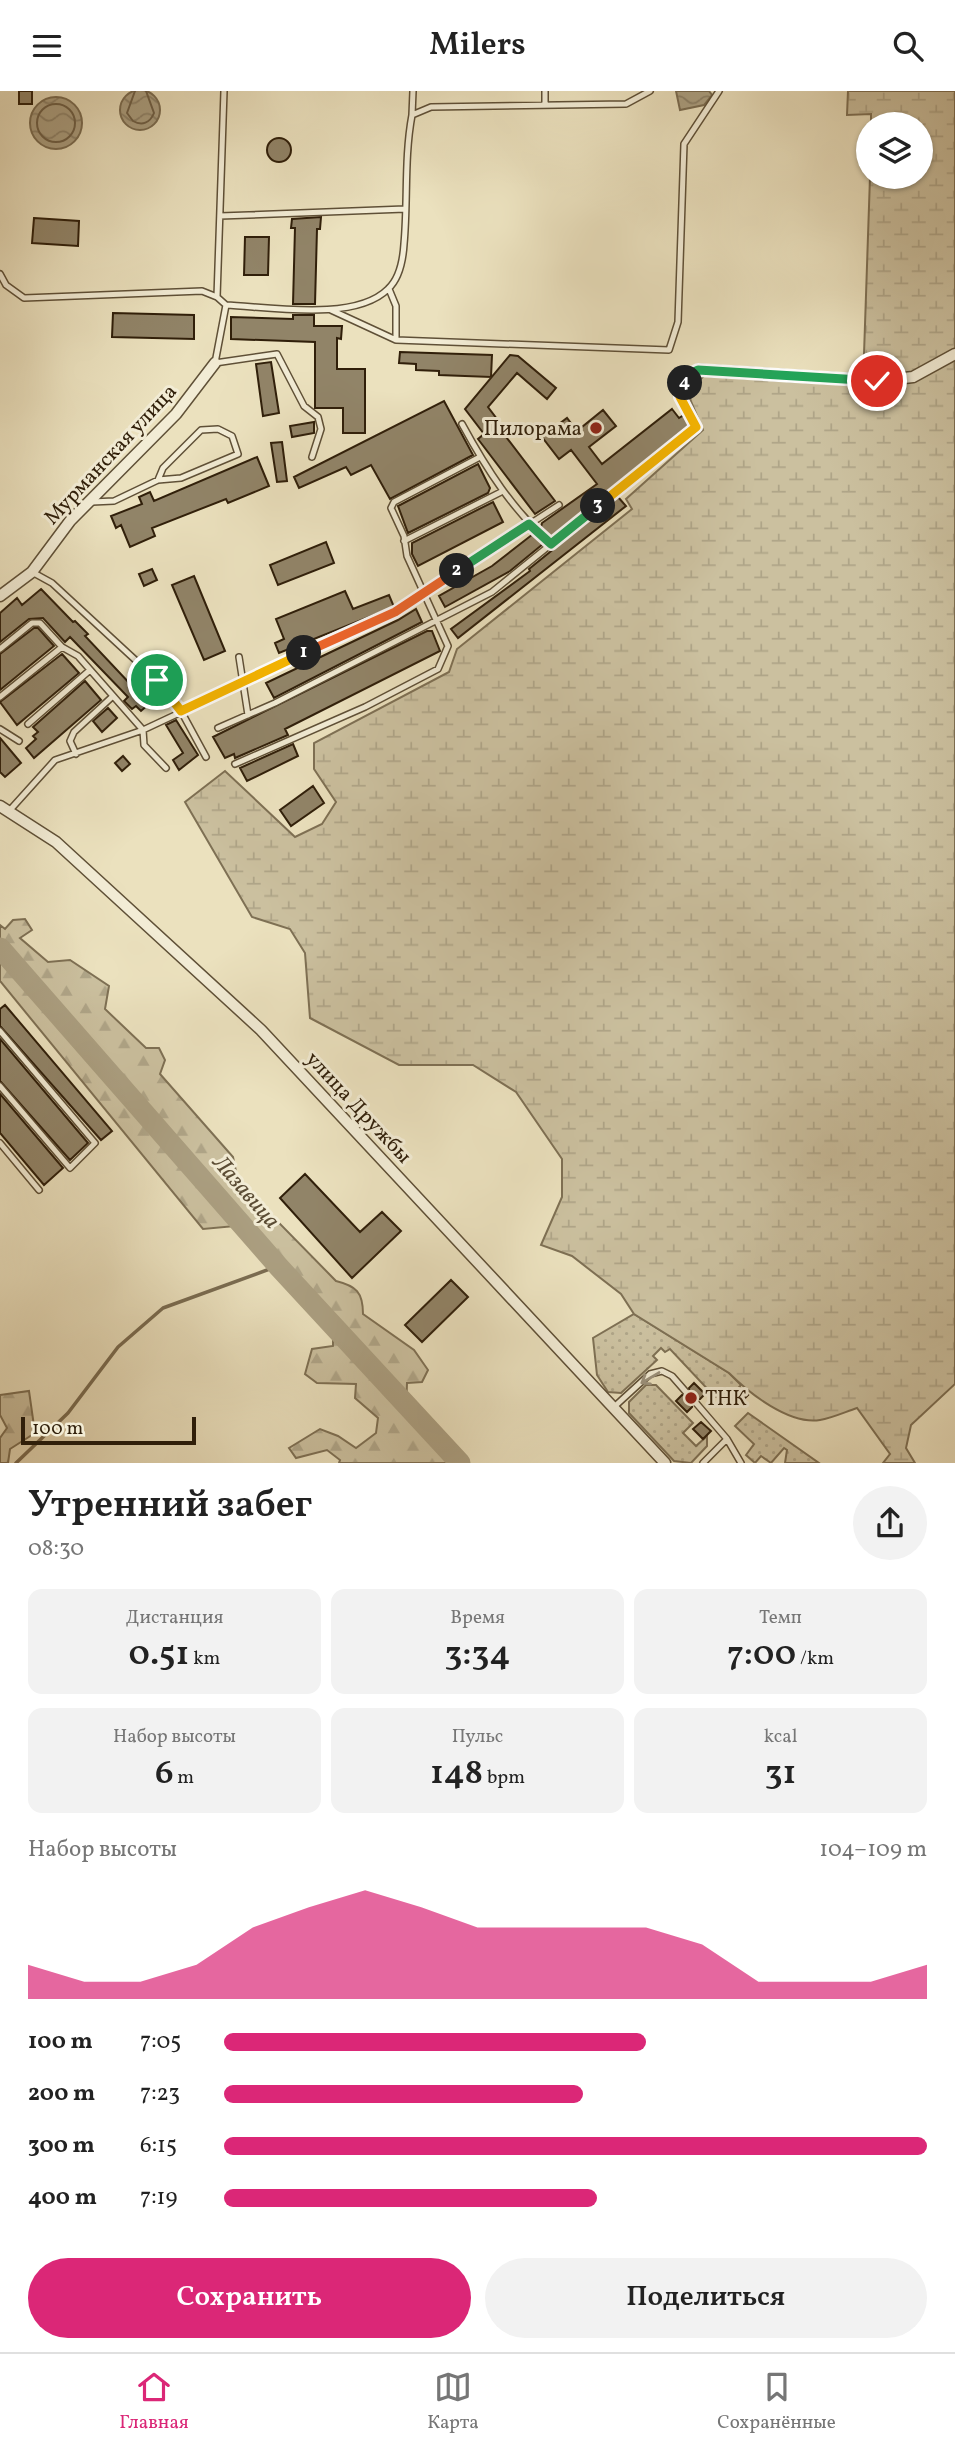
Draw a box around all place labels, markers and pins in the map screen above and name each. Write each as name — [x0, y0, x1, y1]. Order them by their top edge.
pin — [847, 351, 907, 411]
pin: 4 — [668, 365, 702, 401]
place label: Пилорама — [484, 415, 582, 444]
marker: Пилорама — [588, 420, 604, 436]
pin: 3 — [580, 489, 616, 523]
pin: 2 — [440, 553, 475, 589]
pin: 1 — [286, 635, 322, 671]
pin — [127, 650, 187, 710]
place label: ТНК — [705, 1385, 747, 1414]
marker: ТНК — [683, 1390, 699, 1406]

